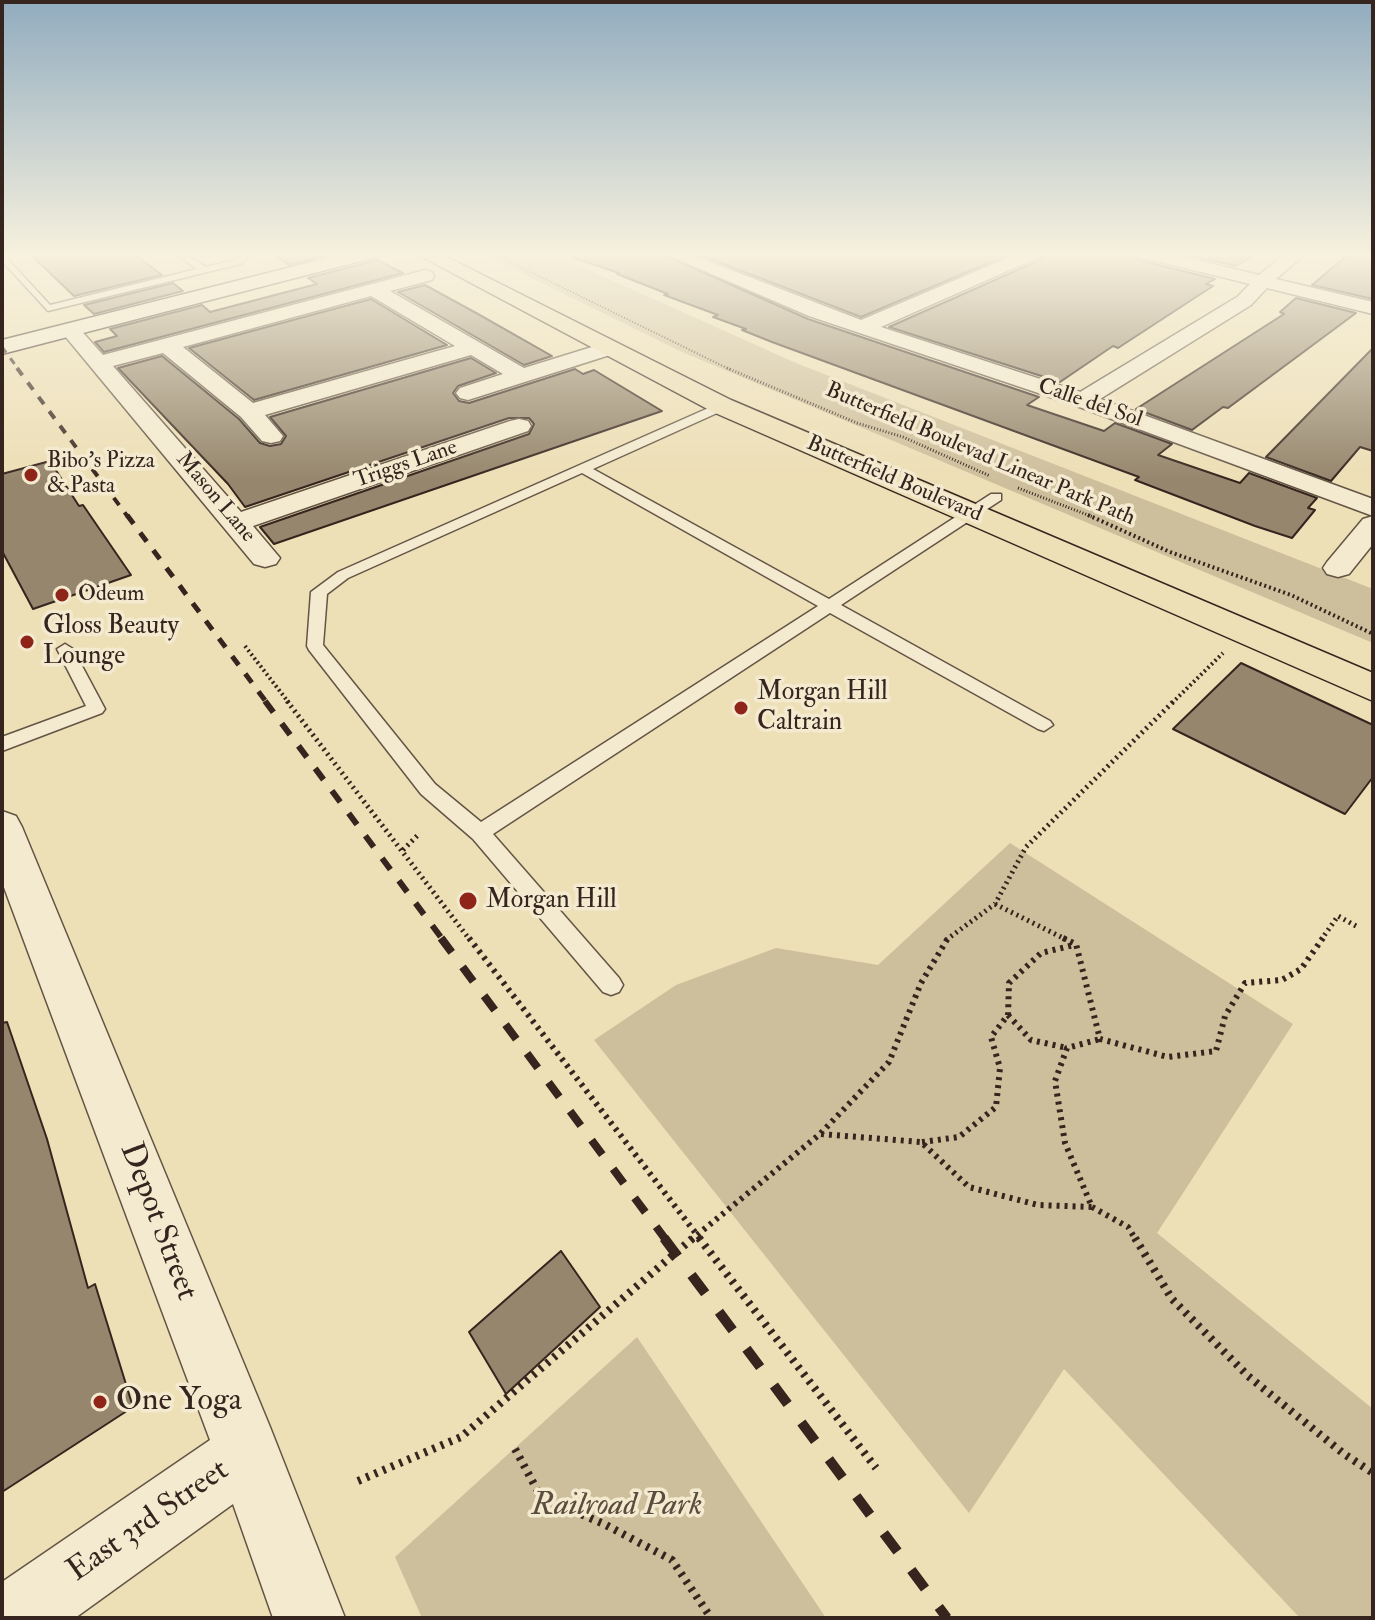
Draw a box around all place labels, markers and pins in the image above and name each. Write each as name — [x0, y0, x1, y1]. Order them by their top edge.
place label: Bibo's Pizza & Pasta — [47, 449, 155, 500]
marker: Bibo's Pizza & Pasta — [22, 466, 40, 484]
place label: Odeum — [78, 582, 144, 608]
marker: Odeum — [53, 586, 71, 604]
place label: Gloss Beauty Lounge — [43, 611, 179, 672]
marker: Gloss Beauty Lounge — [18, 633, 36, 651]
place label: Morgan Hill Caltrain — [757, 677, 888, 738]
marker: Morgan Hill Caltrain — [732, 699, 750, 717]
place label: Morgan Hill — [486, 885, 617, 917]
marker: Morgan Hill — [457, 890, 479, 912]
place label: One Yoga — [116, 1383, 242, 1421]
marker: One Yoga — [91, 1393, 109, 1411]

